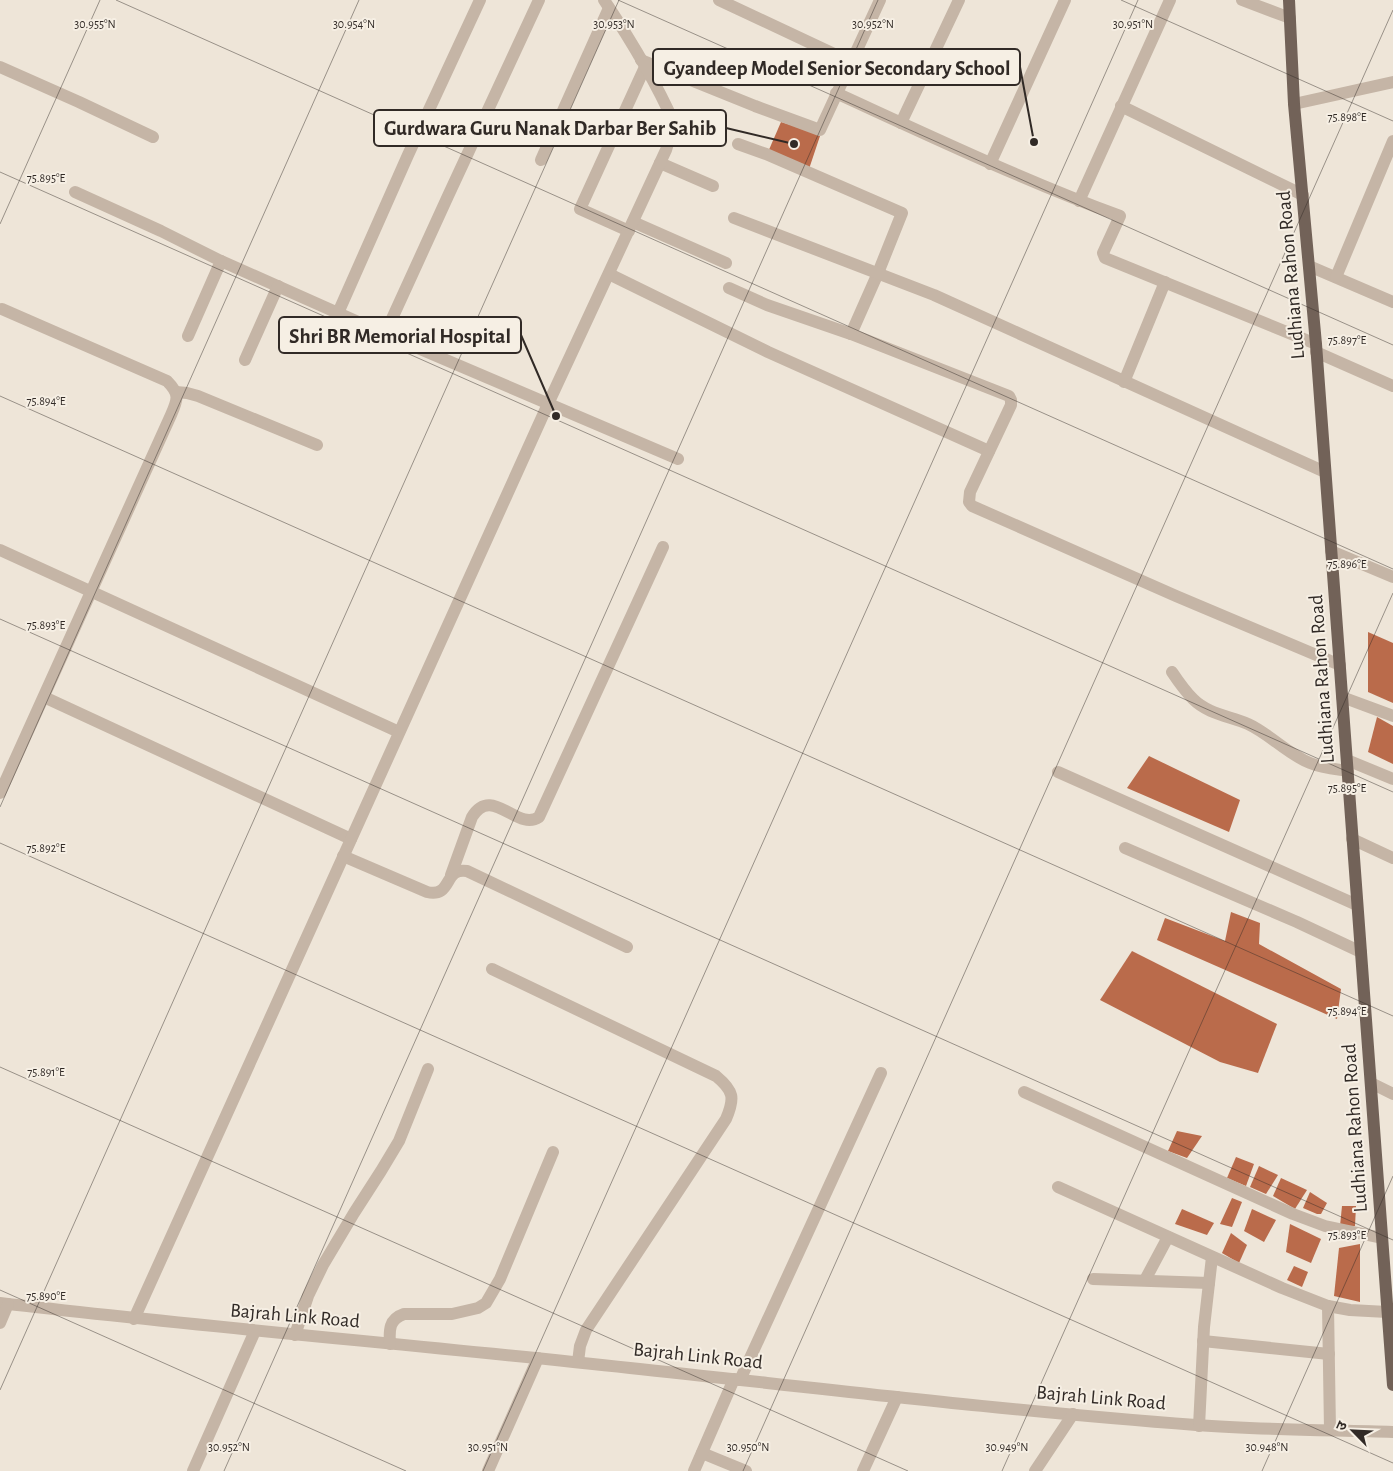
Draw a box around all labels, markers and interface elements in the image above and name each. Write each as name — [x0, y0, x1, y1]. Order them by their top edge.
text: 30.955°N — [74, 18, 116, 30]
text: 30.954°N — [333, 18, 375, 30]
text: 30.953°N — [593, 18, 635, 30]
text: 30.952°N — [852, 18, 894, 30]
text: 30.951°N — [1113, 18, 1153, 30]
callout: Gyandeep Model Senior Secondary School — [653, 49, 1020, 85]
text: Gyandeep Model Senior Secondary School — [663, 58, 1011, 79]
callout: Gurdwara Guru Nanak Darbar Ber Sahib — [374, 110, 726, 146]
text: 75.898°E — [1327, 111, 1367, 123]
text: Gurdwara Guru Nanak Darbar Ber Sahib — [384, 118, 716, 139]
text: 75.895°E — [27, 172, 65, 184]
street label: Ludhiana Rahon Road — [1274, 190, 1308, 360]
callout: Shri BR Memorial Hospital — [279, 317, 521, 353]
text: Shri BR Memorial Hospital — [289, 326, 511, 347]
text: 75.897°E — [1328, 334, 1366, 346]
text: 75.894°E — [26, 395, 66, 407]
text: 75.896°E — [1327, 558, 1367, 570]
street label: Ludhiana Rahon Road — [1306, 594, 1338, 764]
text: 75.893°E — [27, 619, 65, 631]
text: 75.895°E — [1328, 782, 1366, 794]
text: 75.892°E — [27, 842, 66, 854]
text: 75.894°E — [1327, 1005, 1367, 1017]
street label: Ludhiana Rahon Road — [1339, 1043, 1371, 1213]
text: 75.891°E — [27, 1066, 65, 1078]
text: 75.893°E — [1328, 1229, 1366, 1241]
text: 75.890°E — [26, 1290, 66, 1302]
street label: Bajrah Link Road — [229, 1300, 361, 1332]
street label: Bajrah Link Road — [632, 1339, 764, 1373]
street label: Bajrah Link Road — [1035, 1382, 1167, 1414]
north arrow — [1328, 1406, 1378, 1456]
text: उ — [1334, 1419, 1350, 1433]
text: 30.952°N — [208, 1441, 250, 1453]
text: 30.951°N — [468, 1441, 508, 1453]
text: 30.950°N — [727, 1441, 769, 1453]
text: 30.949°N — [986, 1441, 1028, 1453]
text: 30.948°N — [1246, 1441, 1288, 1453]

